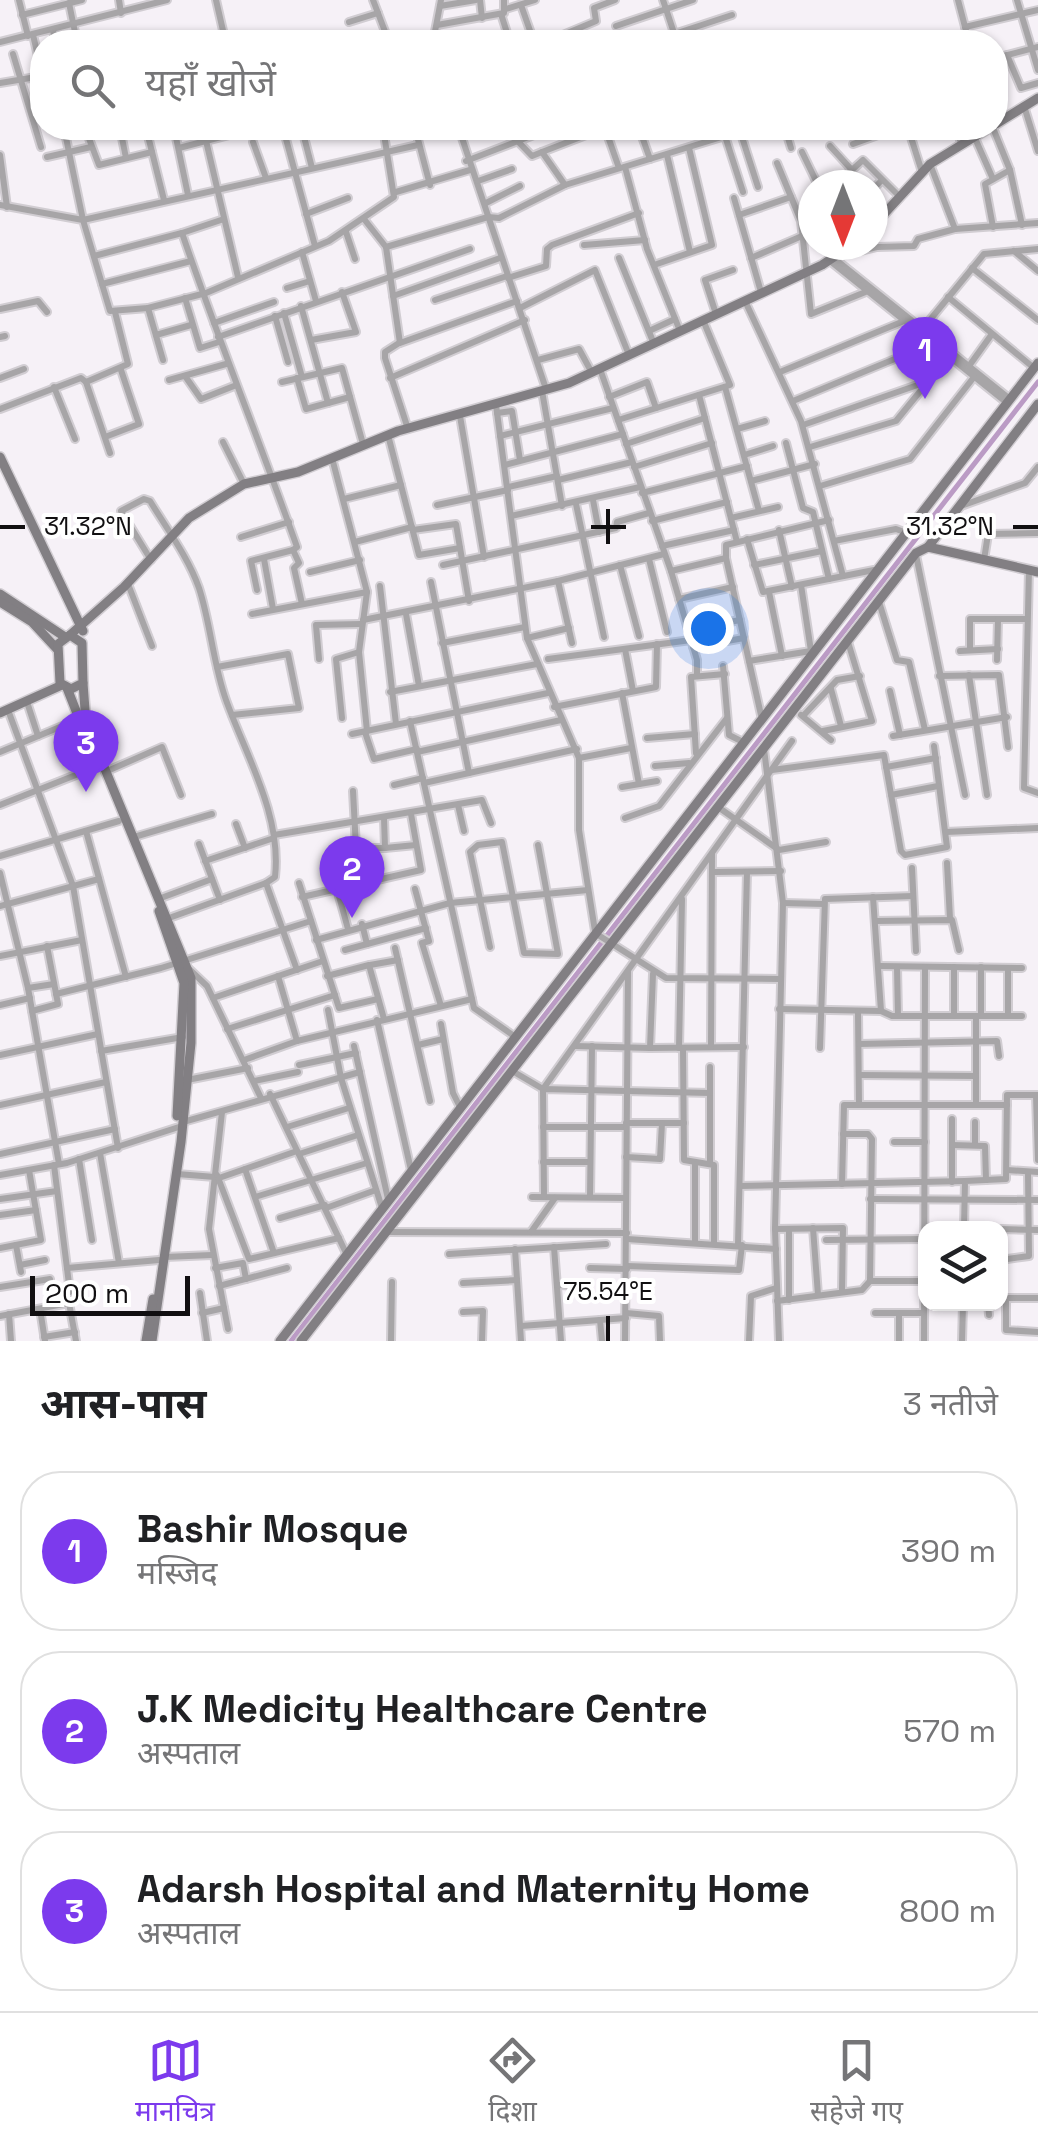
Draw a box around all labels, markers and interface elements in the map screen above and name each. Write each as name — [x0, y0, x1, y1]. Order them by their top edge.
search box — [30, 30, 1008, 140]
icon: search — [65, 58, 120, 113]
text: यहाँ खोजें — [145, 59, 276, 107]
north arrow — [798, 170, 888, 260]
pin: 1 — [892, 316, 958, 399]
text: 31.32°N — [44, 510, 132, 542]
text: 31.32°N — [906, 510, 994, 542]
your location — [683, 603, 734, 654]
pin: 3 — [54, 710, 118, 792]
pin: 2 — [320, 836, 384, 918]
map controls — [918, 1221, 1008, 1311]
button: layers — [918, 1221, 1008, 1311]
scale bar — [30, 1271, 190, 1316]
text: 200 m — [45, 1275, 129, 1311]
text: 75.54°E — [563, 1275, 653, 1307]
text: आस-पास — [40, 1377, 206, 1430]
text: 3 नतीजे — [902, 1384, 998, 1424]
text: Bashir Mosque — [137, 1505, 408, 1553]
text: 1 — [67, 1531, 82, 1571]
text: 390 m — [901, 1531, 996, 1571]
text: मस्जिद — [137, 1553, 218, 1593]
text: J.K Medicity Healthcare Centre — [137, 1685, 708, 1733]
text: 2 — [65, 1711, 84, 1751]
text: 570 m — [903, 1711, 996, 1751]
text: अस्पताल — [137, 1733, 240, 1773]
text: Adarsh Hospital and Maternity Home — [137, 1865, 810, 1913]
text: 3 — [65, 1891, 84, 1931]
text: 800 m — [899, 1891, 996, 1931]
text: अस्पताल — [137, 1913, 240, 1953]
tab: मानचित्र — [135, 2033, 215, 2132]
tab: दिशा — [485, 2033, 540, 2132]
tab: सहेजे गए — [810, 2033, 903, 2132]

